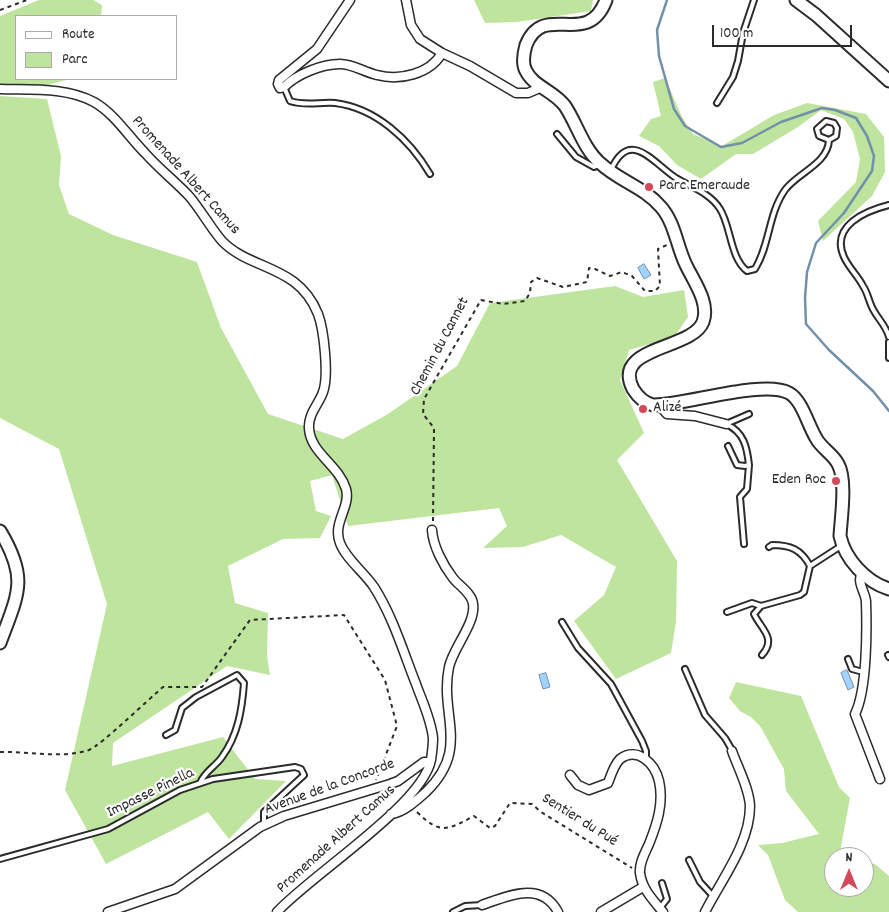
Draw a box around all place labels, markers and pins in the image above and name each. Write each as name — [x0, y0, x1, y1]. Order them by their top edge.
place label: Parc Emeraude — [659, 177, 750, 197]
marker: Parc Emeraude — [643, 181, 655, 193]
place label: Alizé — [653, 399, 681, 419]
marker: Alizé — [637, 403, 649, 415]
place label: Eden Roc — [772, 471, 826, 491]
marker: Eden Roc — [830, 475, 842, 487]

